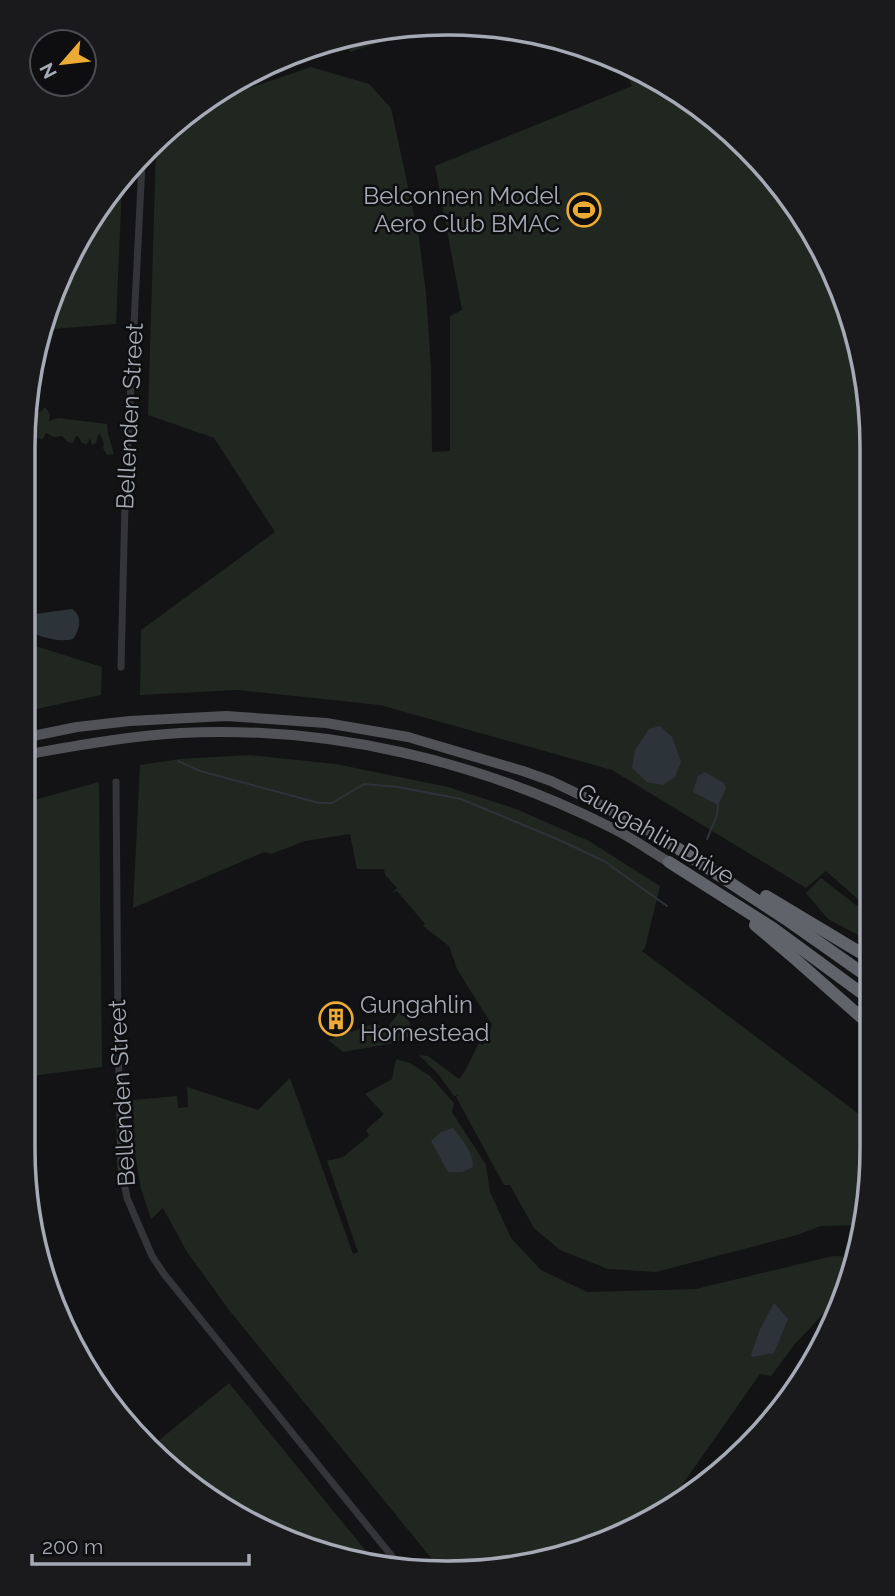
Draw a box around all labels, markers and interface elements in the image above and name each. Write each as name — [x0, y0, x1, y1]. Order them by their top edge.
north arrow — [28, 28, 98, 98]
text: N — [35, 59, 61, 83]
place label: Belconnen Model Aero Club BMAC — [363, 181, 560, 238]
sports icon: Belconnen Model Aero Club BMAC — [565, 191, 603, 229]
street label: Bellenden Street — [110, 322, 149, 510]
street label: Gungahlin Drive — [573, 777, 740, 890]
place label: Gungahlin Homestead — [360, 990, 489, 1047]
street label: Bellenden Street — [102, 999, 141, 1187]
building icon: Gungahlin Homestead — [317, 1000, 355, 1038]
scale bar — [32, 1522, 248, 1566]
text: 200 m — [42, 1534, 103, 1559]

